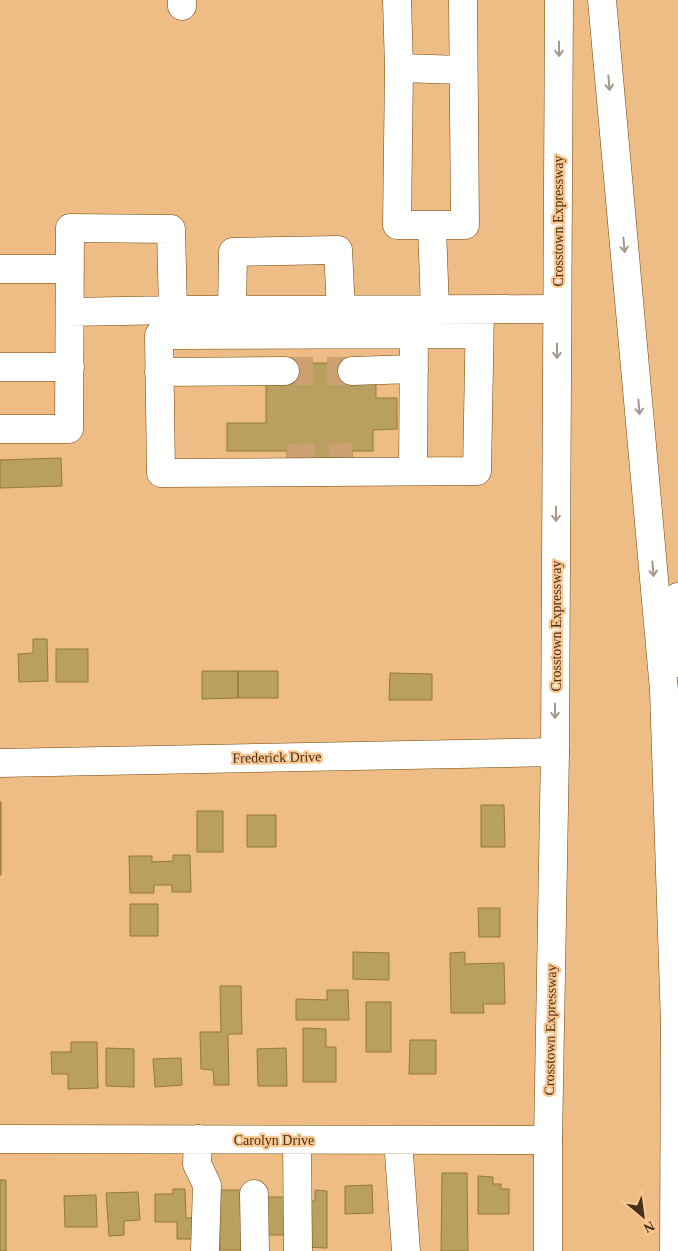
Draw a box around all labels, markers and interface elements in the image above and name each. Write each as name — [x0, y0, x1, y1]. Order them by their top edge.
one-way arrow — [554, 40, 564, 56]
one-way arrow — [605, 75, 614, 91]
street label: Crosstown Expressway — [551, 155, 566, 287]
one-way arrow — [619, 237, 629, 253]
one-way arrow — [552, 342, 562, 359]
one-way arrow — [634, 399, 643, 415]
one-way arrow — [551, 505, 561, 521]
street label: Crosstown Expressway — [549, 560, 564, 692]
one-way arrow — [648, 561, 658, 577]
one-way arrow — [550, 702, 560, 719]
street label: Frederick Drive — [232, 749, 322, 766]
street label: Crosstown Expressway — [542, 964, 559, 1096]
street label: Carolyn Drive — [234, 1133, 314, 1148]
north arrow — [618, 1191, 668, 1241]
text: N — [641, 1218, 657, 1236]

